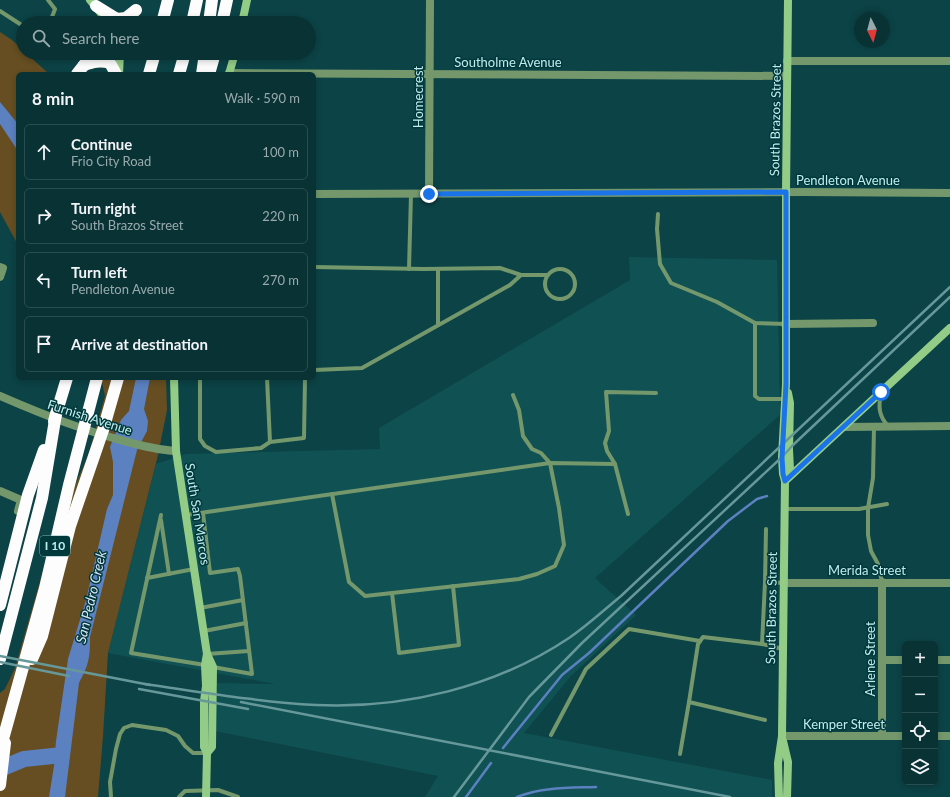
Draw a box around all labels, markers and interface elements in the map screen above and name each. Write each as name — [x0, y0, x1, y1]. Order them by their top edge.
north arrow — [854, 12, 890, 48]
search box — [16, 16, 316, 60]
icon: search — [30, 27, 52, 49]
text: Search here — [62, 29, 139, 47]
street label: Southolme Avenue — [454, 54, 562, 70]
street label: South Brazos Street — [766, 63, 784, 176]
street label: Homecrest — [410, 65, 426, 128]
text: 8 min — [32, 88, 74, 109]
text: Walk · 590 m — [224, 90, 300, 106]
text: Continue — [71, 135, 132, 153]
icon: ahead — [33, 141, 55, 163]
text: 100 m — [262, 144, 299, 160]
text: Frio City Road — [71, 153, 151, 169]
street label: Pendleton Avenue — [796, 172, 900, 188]
route end — [420, 185, 438, 203]
text: Turn right — [71, 199, 136, 217]
icon: right — [33, 205, 55, 227]
text: 220 m — [262, 208, 299, 224]
text: South Brazos Street — [71, 217, 184, 233]
text: Turn left — [71, 263, 127, 281]
icon: left — [33, 269, 55, 291]
text: 270 m — [262, 272, 299, 288]
text: Pendleton Avenue — [71, 281, 175, 297]
icon: arrive — [33, 333, 55, 355]
text: Arrive at destination — [71, 335, 208, 353]
route start — [872, 383, 890, 401]
street label: Furnish Avenue — [46, 396, 134, 438]
street label: South San Marcos — [182, 462, 214, 566]
road number: I 10 — [40, 536, 70, 556]
water label: San Pedro Creek — [72, 548, 110, 645]
street label: South Brazos Street — [762, 551, 780, 664]
street label: Merida Street — [828, 562, 906, 578]
street label: Arlene Street — [862, 621, 878, 697]
map controls — [902, 641, 938, 785]
button: + — [902, 641, 938, 677]
button: − — [902, 677, 938, 713]
button: locate — [902, 713, 938, 749]
street label: Kemper Street — [803, 716, 885, 732]
button: layers — [902, 749, 938, 785]

